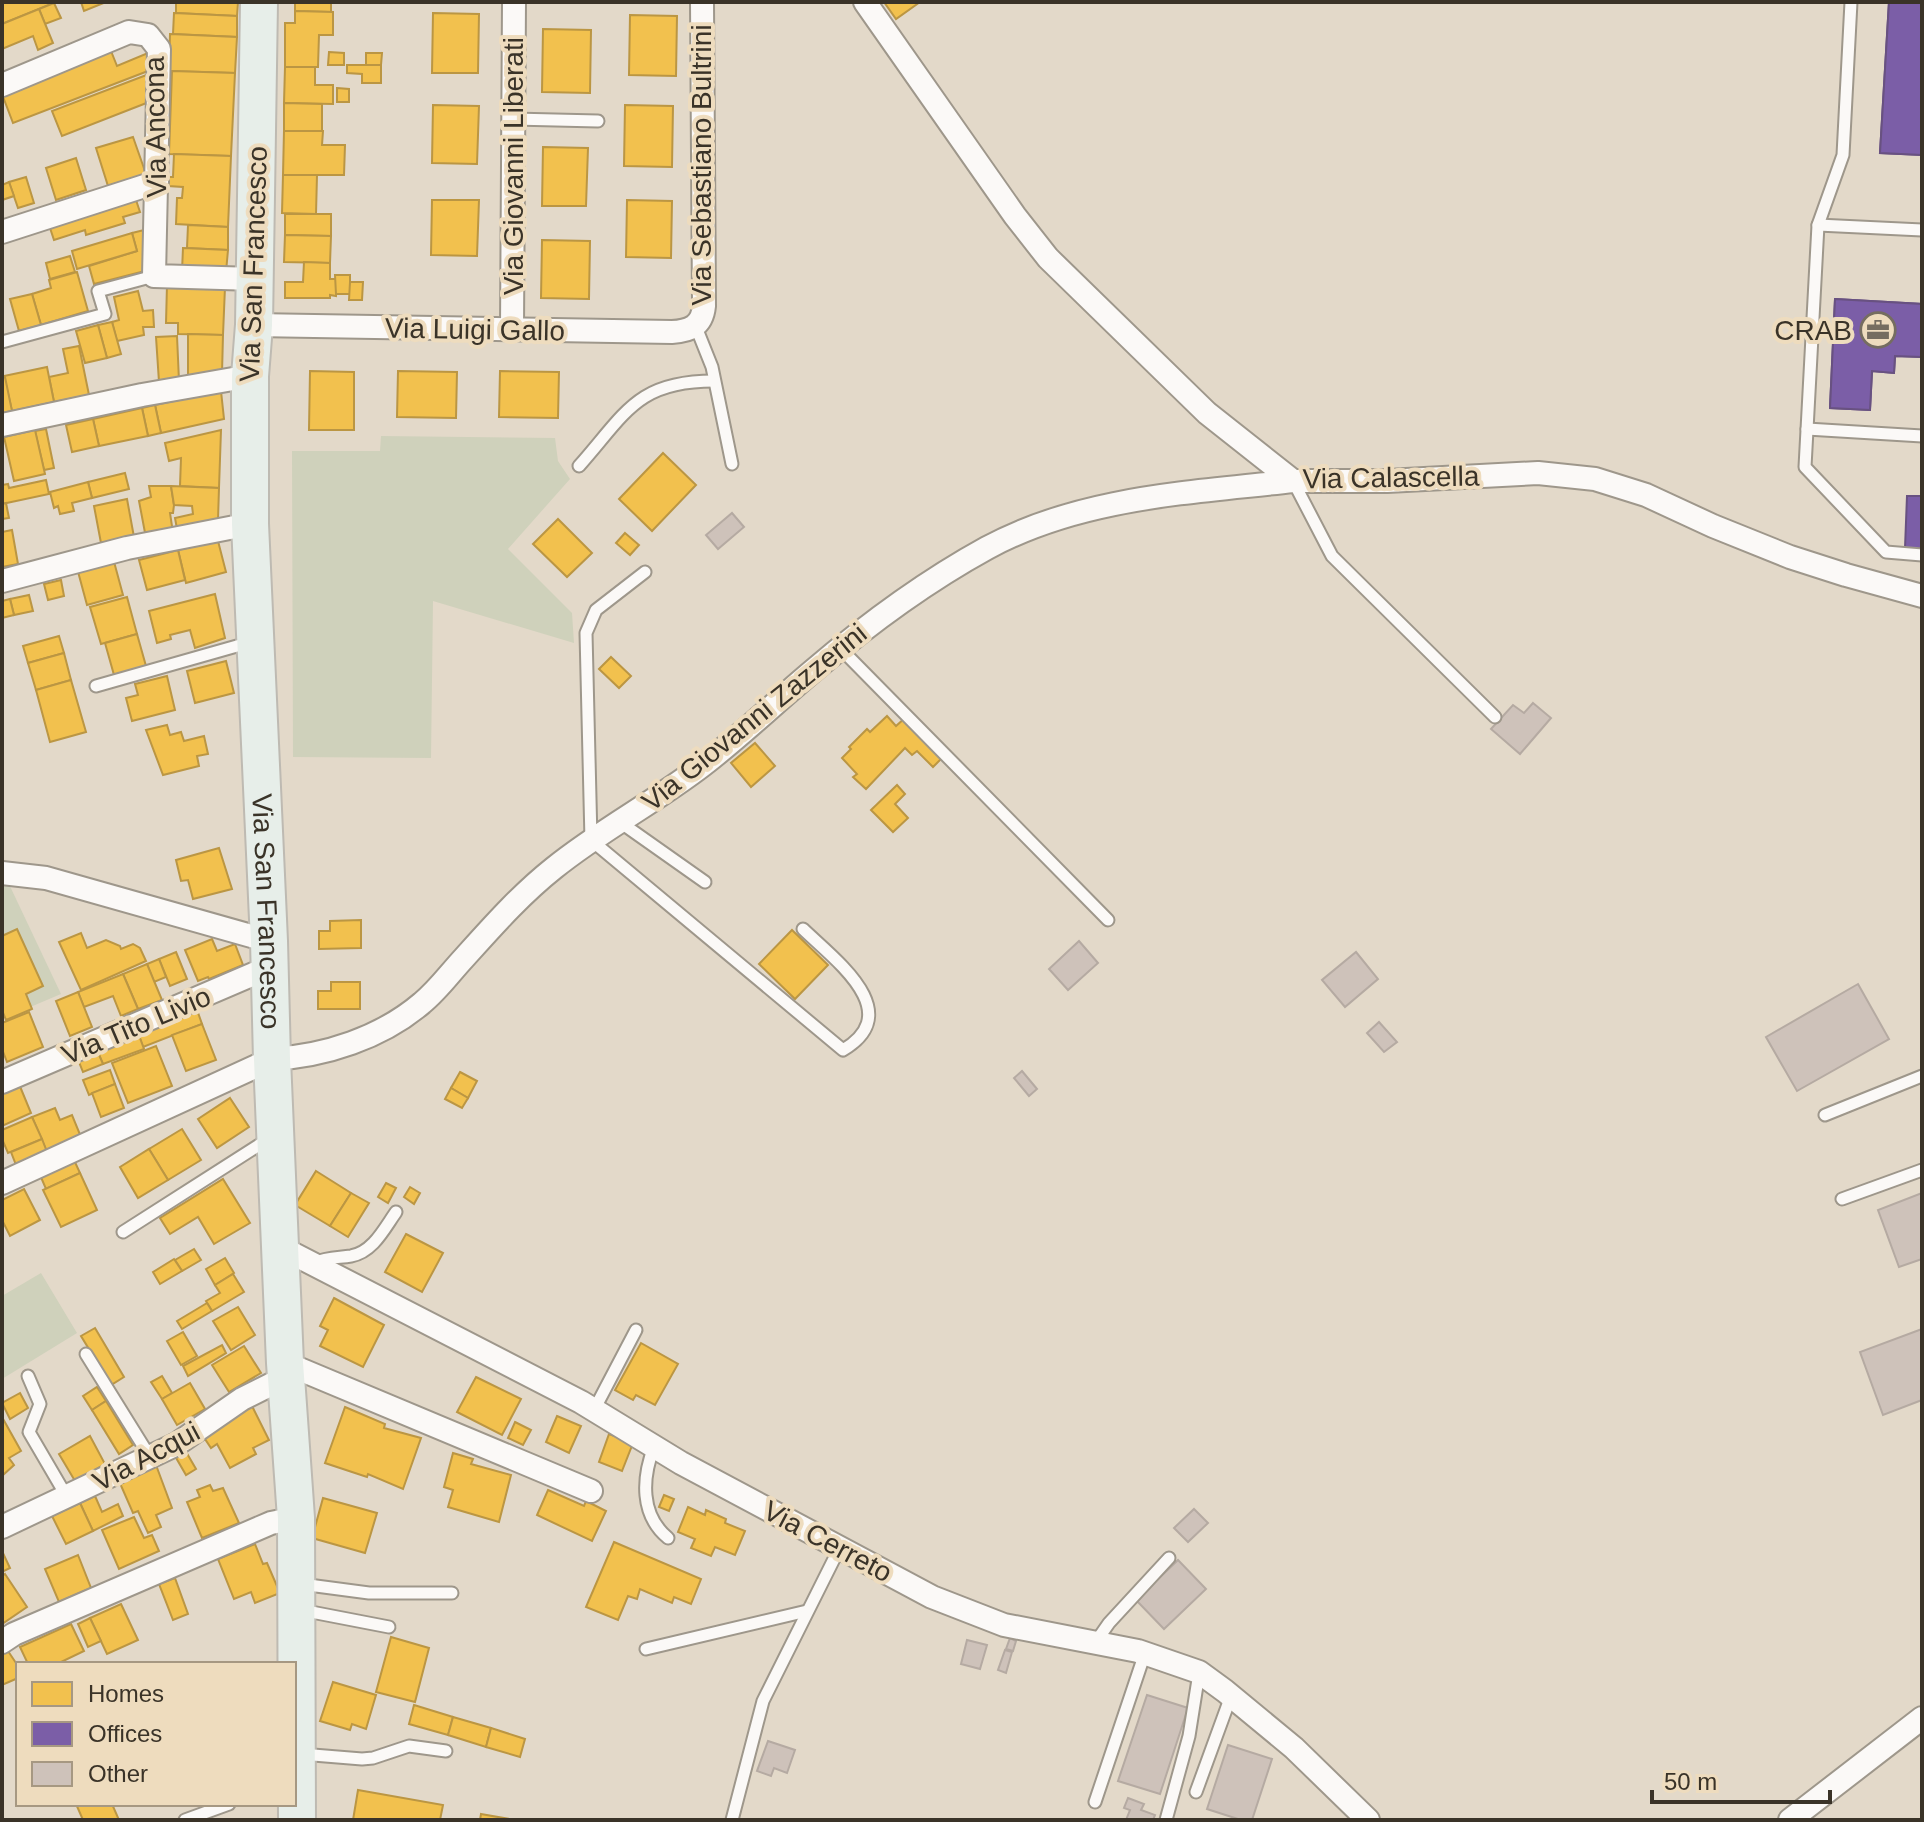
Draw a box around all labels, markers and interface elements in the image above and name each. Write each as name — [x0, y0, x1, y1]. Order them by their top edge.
street label: Via Sebastiano Bultrini — [686, 24, 717, 306]
street label: Via Giovanni Liberati — [498, 37, 529, 295]
street label: Via Ancona — [139, 56, 172, 198]
street label: Via San Francesco — [234, 146, 273, 383]
office icon: CRAB — [1859, 311, 1897, 349]
street label: Via Luigi Gallo — [385, 312, 565, 347]
place label: CRAB — [1774, 315, 1852, 346]
street label: Via Calascella — [1302, 460, 1480, 495]
street label: Via Giovanni Zazzerini — [636, 617, 873, 817]
street label: Via San Francesco — [246, 793, 286, 1030]
street label: Via Tito Livio — [57, 980, 215, 1071]
street label: Via Acqui — [88, 1415, 205, 1497]
street label: Via Cerreto — [758, 1495, 897, 1588]
legend — [16, 1662, 296, 1806]
text: Homes — [88, 1680, 164, 1707]
text: Offices — [88, 1720, 162, 1747]
scale bar — [1652, 1754, 1830, 1804]
text: Other — [88, 1760, 148, 1787]
text: 50 m — [1664, 1768, 1717, 1795]

